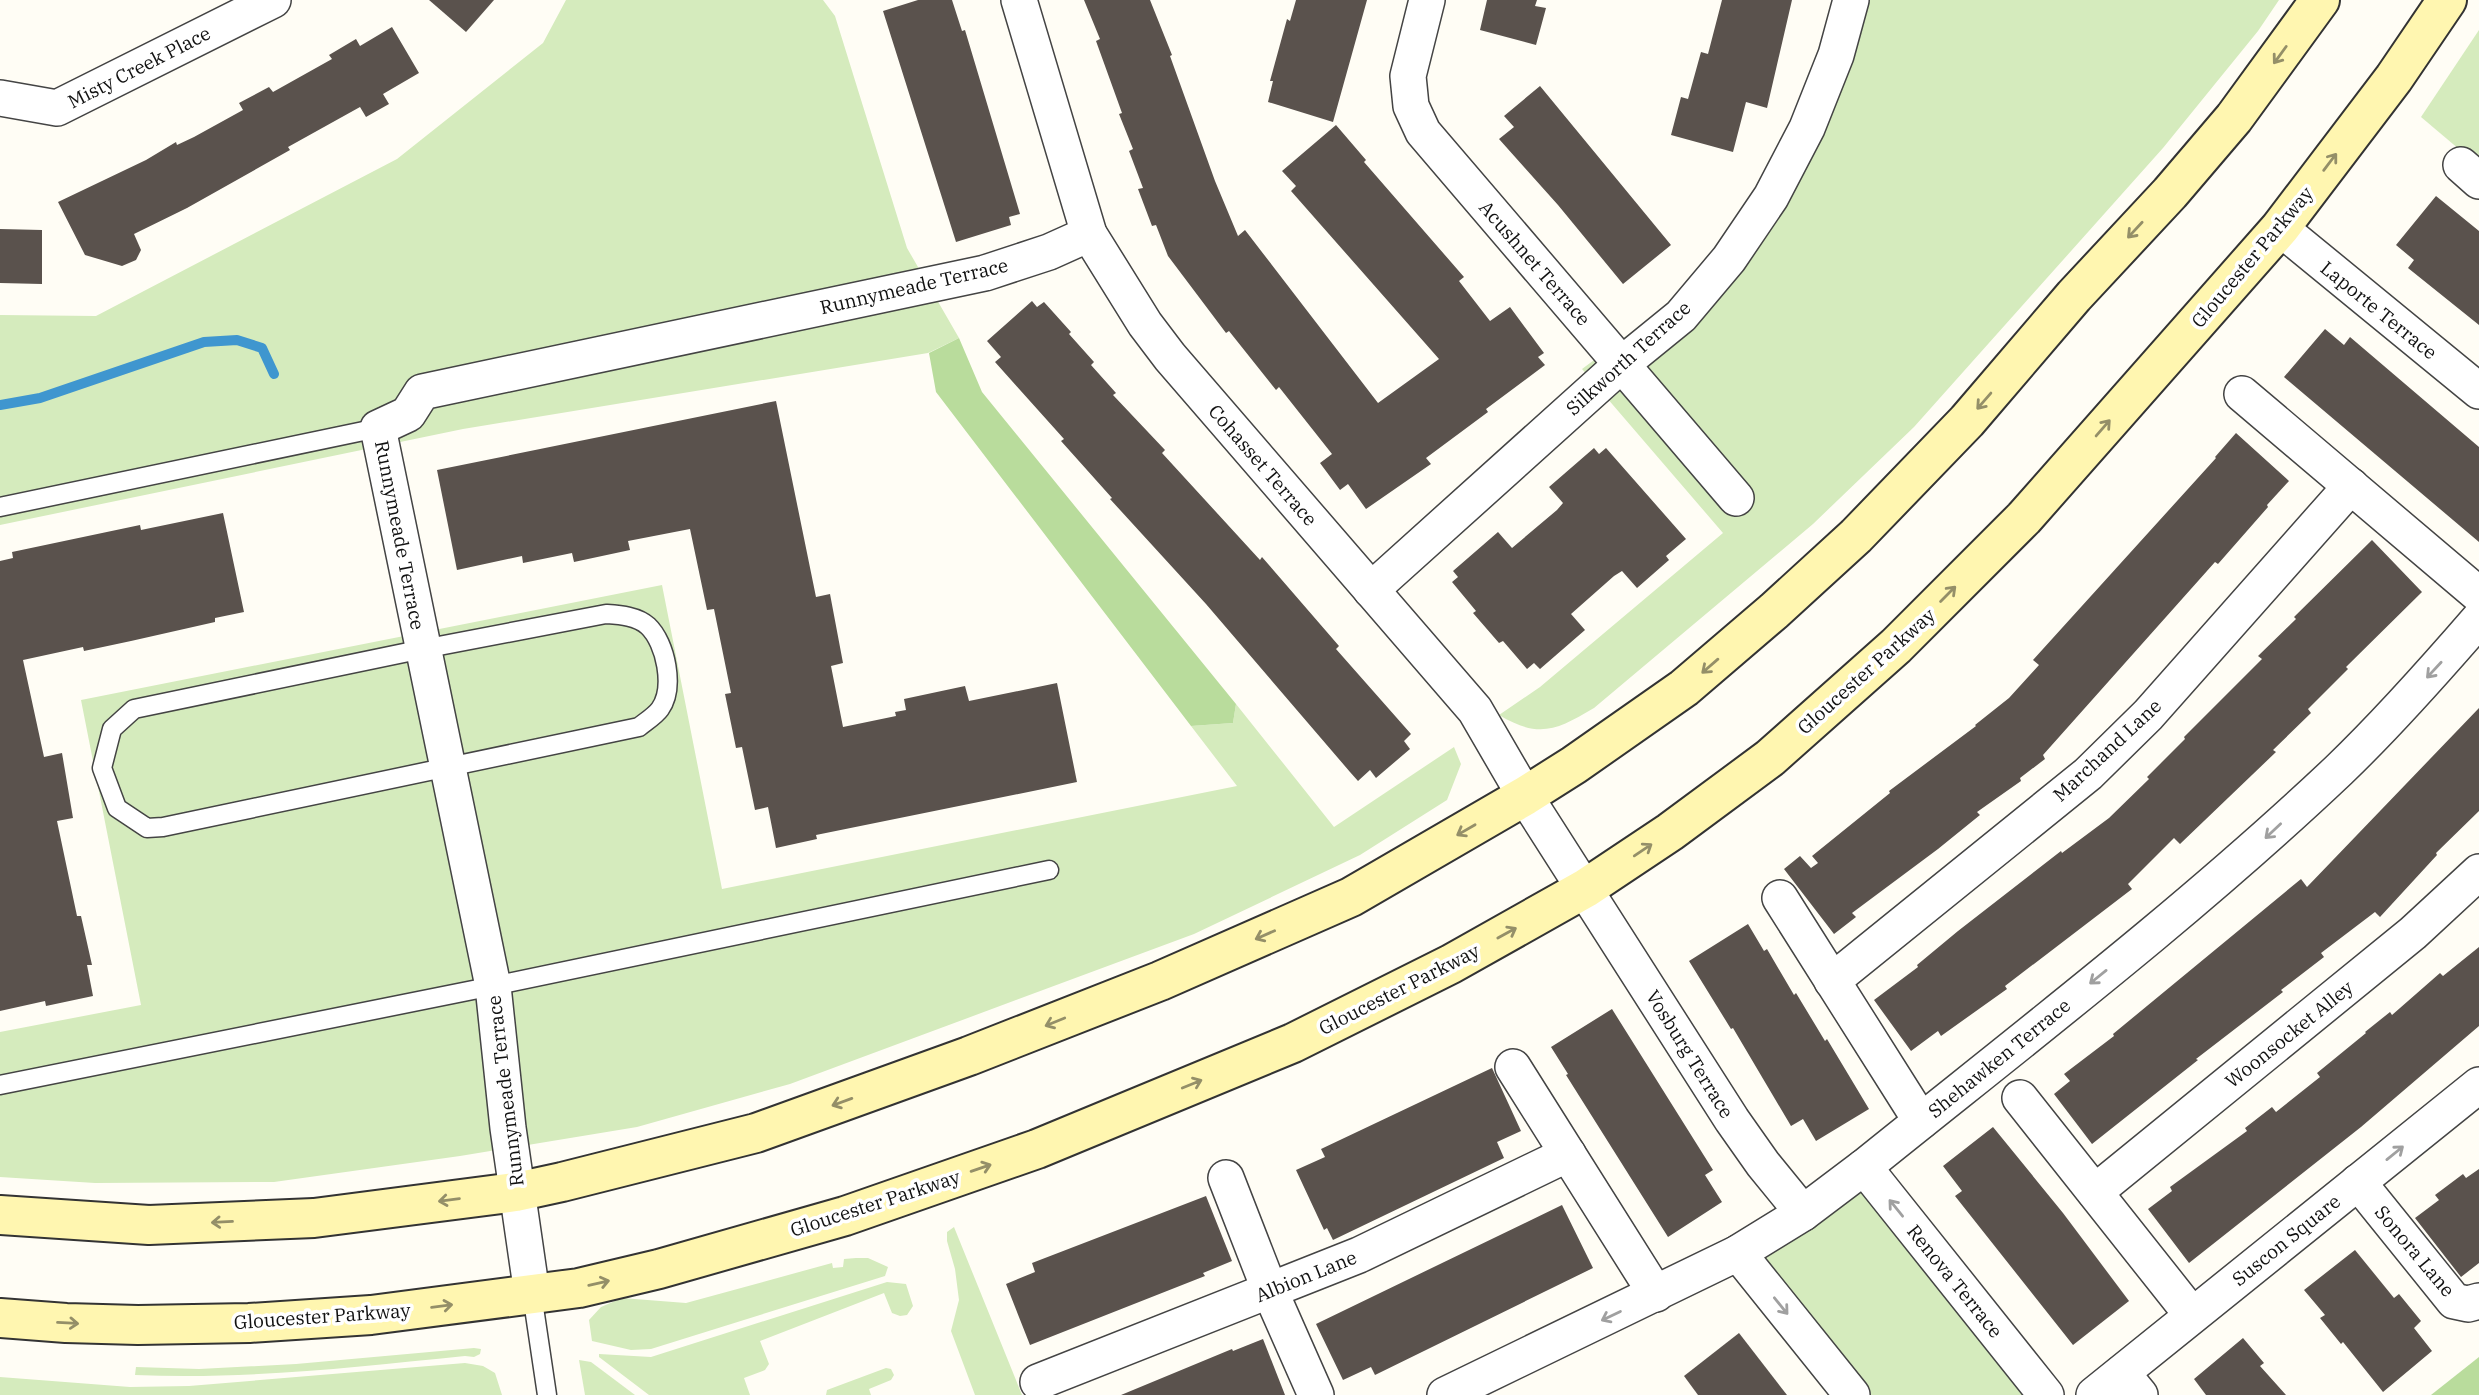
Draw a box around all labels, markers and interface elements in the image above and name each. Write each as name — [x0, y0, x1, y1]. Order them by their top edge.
street label: Misty Creek Place — [64, 21, 214, 113]
one-way arrow — [2273, 46, 2288, 65]
one-way arrow — [2323, 153, 2337, 172]
street label: Gloucester Parkway — [2186, 181, 2319, 332]
street label: Acushnet Terrace — [1474, 196, 1596, 330]
one-way arrow — [2127, 221, 2143, 239]
street label: Runnymeade Terrace — [818, 253, 1010, 319]
street label: Laporte Terrace — [2316, 256, 2442, 364]
street label: Silkworth Terrace — [1561, 296, 1695, 420]
one-way arrow — [1976, 392, 1992, 410]
street label: Cohasset Terrace — [1204, 399, 1322, 531]
one-way arrow — [2095, 419, 2111, 437]
street label: Runnymeade Terrace — [370, 438, 430, 632]
one-way arrow — [1939, 586, 1956, 603]
street label: Gloucester Parkway — [1792, 602, 1940, 739]
one-way arrow — [1701, 658, 1719, 674]
one-way arrow — [2426, 661, 2443, 679]
street label: Marchand Lane — [2048, 694, 2166, 806]
one-way arrow — [2264, 823, 2282, 839]
one-way arrow — [1457, 824, 1477, 838]
one-way arrow — [1633, 843, 1652, 857]
one-way arrow — [1497, 926, 1517, 940]
one-way arrow — [1254, 929, 1276, 942]
street label: Gloucester Parkway — [1315, 938, 1484, 1040]
one-way arrow — [2090, 969, 2108, 985]
street label: Woonsocket Alley — [2220, 974, 2359, 1093]
street label: Vosburg Terrace — [1641, 985, 1739, 1123]
street label: Shehawken Terrace — [1923, 993, 2075, 1123]
street label: Runnymeade Terrace — [481, 994, 529, 1188]
one-way arrow — [1044, 1017, 1066, 1030]
one-way arrow — [1181, 1077, 1202, 1090]
one-way arrow — [831, 1097, 853, 1109]
one-way arrow — [2385, 1145, 2404, 1160]
one-way arrow — [969, 1161, 991, 1173]
street label: Gloucester Parkway — [787, 1164, 964, 1242]
street label: Suscon Square — [2227, 1189, 2345, 1291]
one-way arrow — [438, 1194, 461, 1207]
one-way arrow — [1889, 1199, 1904, 1217]
street label: Sonora Lane — [2370, 1200, 2460, 1302]
one-way arrow — [211, 1215, 234, 1228]
street label: Renova Terrace — [1902, 1220, 2008, 1342]
street label: Albion Lane — [1252, 1245, 1360, 1307]
one-way arrow — [587, 1276, 610, 1290]
one-way arrow — [1773, 1297, 1788, 1315]
street label: Gloucester Parkway — [233, 1298, 412, 1334]
one-way arrow — [430, 1299, 453, 1312]
one-way arrow — [1601, 1310, 1622, 1323]
one-way arrow — [56, 1317, 79, 1330]

